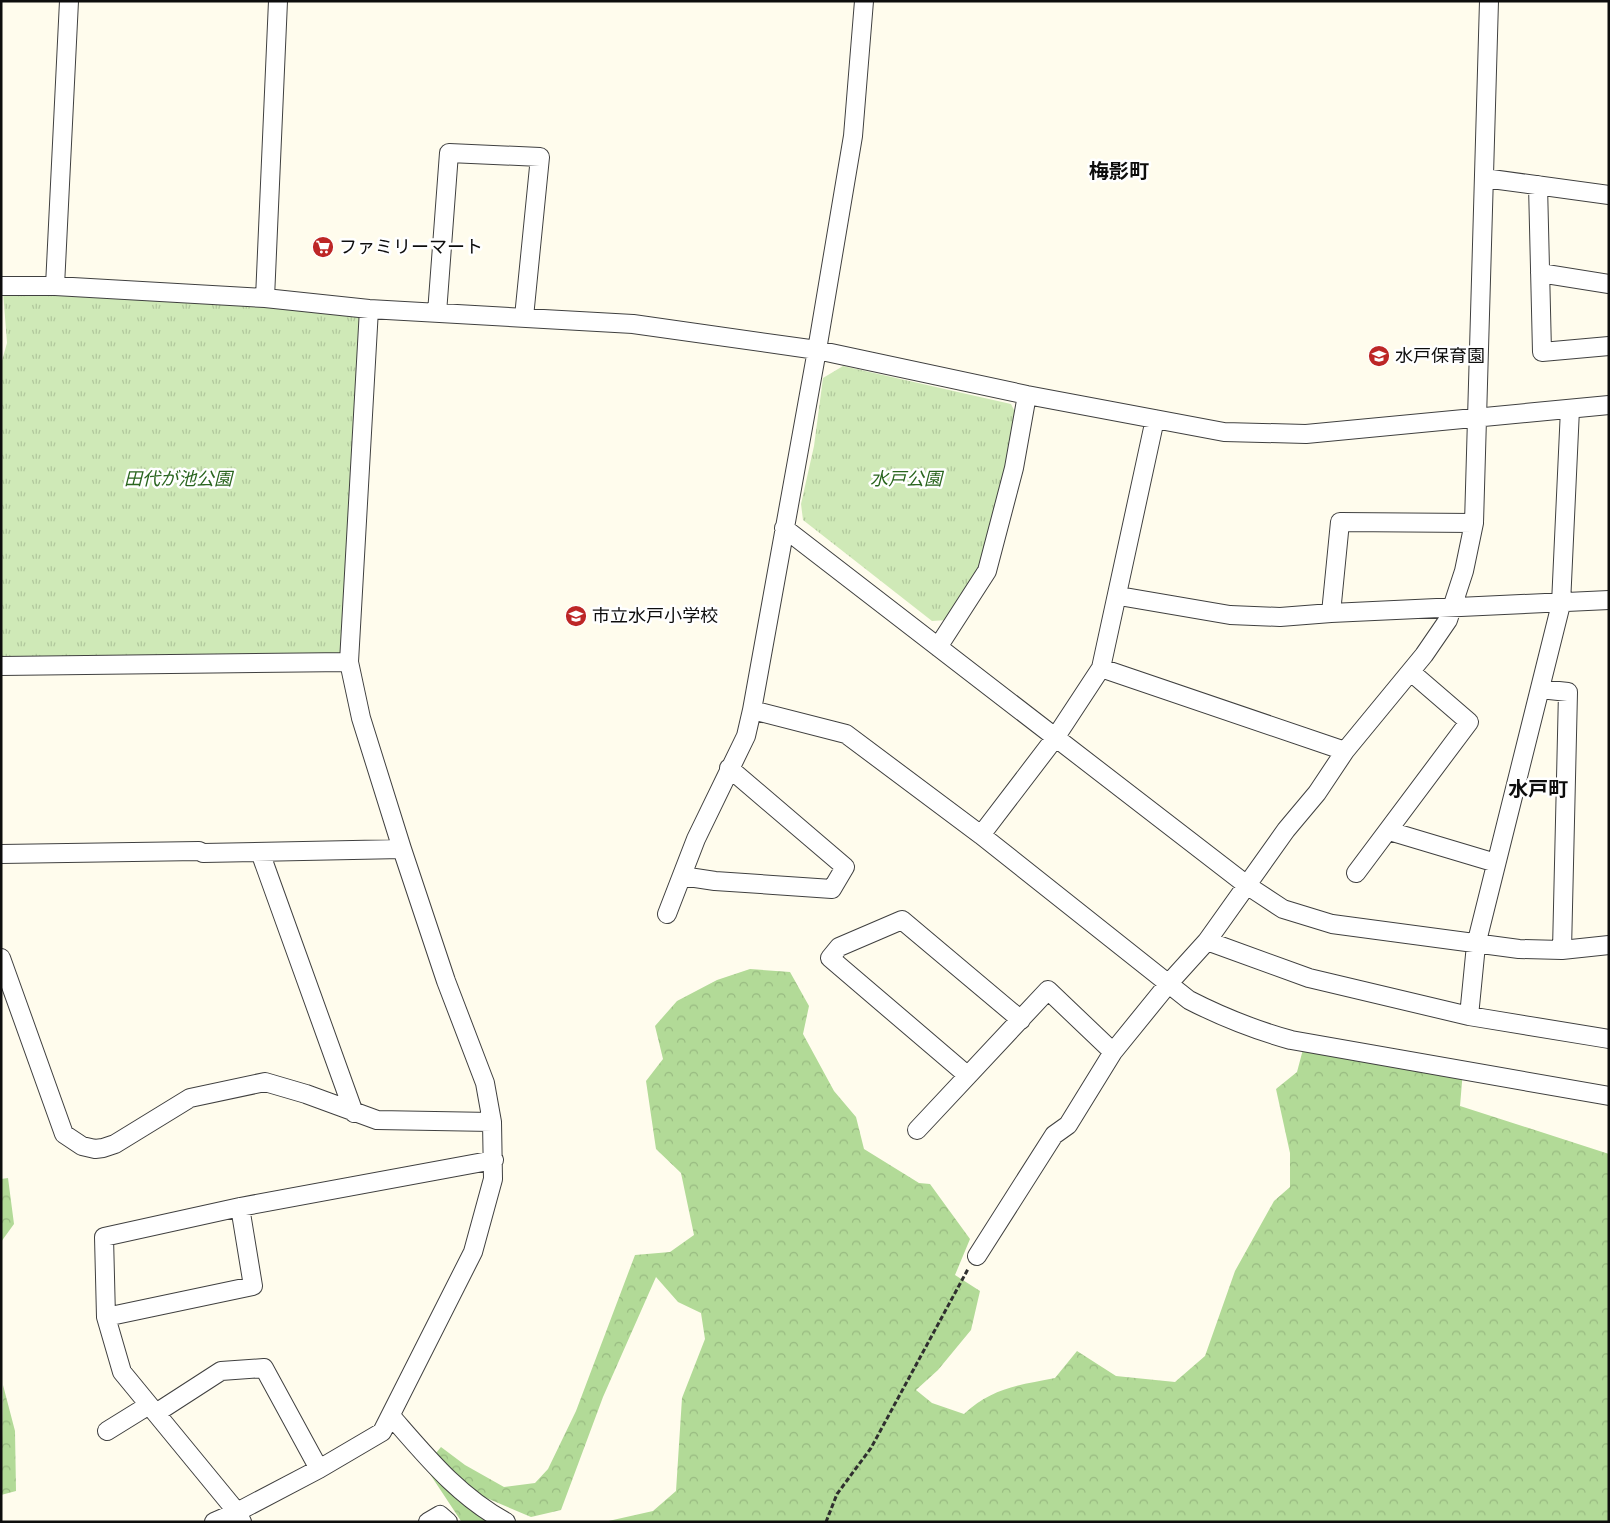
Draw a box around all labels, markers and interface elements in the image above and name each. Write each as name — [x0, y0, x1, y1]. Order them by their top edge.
district label: 梅影町 — [1089, 156, 1149, 183]
place label: ファミリーマート — [339, 234, 483, 258]
supermarket icon: ファミリーマート — [311, 235, 335, 259]
place label: 水戸保育園 — [1395, 343, 1485, 367]
school or university icon: 水戸保育園 — [1367, 344, 1391, 368]
park label: 田代が池公園 — [124, 466, 235, 490]
park label: 水戸公園 — [870, 466, 945, 490]
place label: 市立水戸小学校 — [592, 603, 718, 627]
school or university icon: 市立水戸小学校 — [564, 604, 588, 628]
district label: 水戸町 — [1508, 774, 1568, 801]

